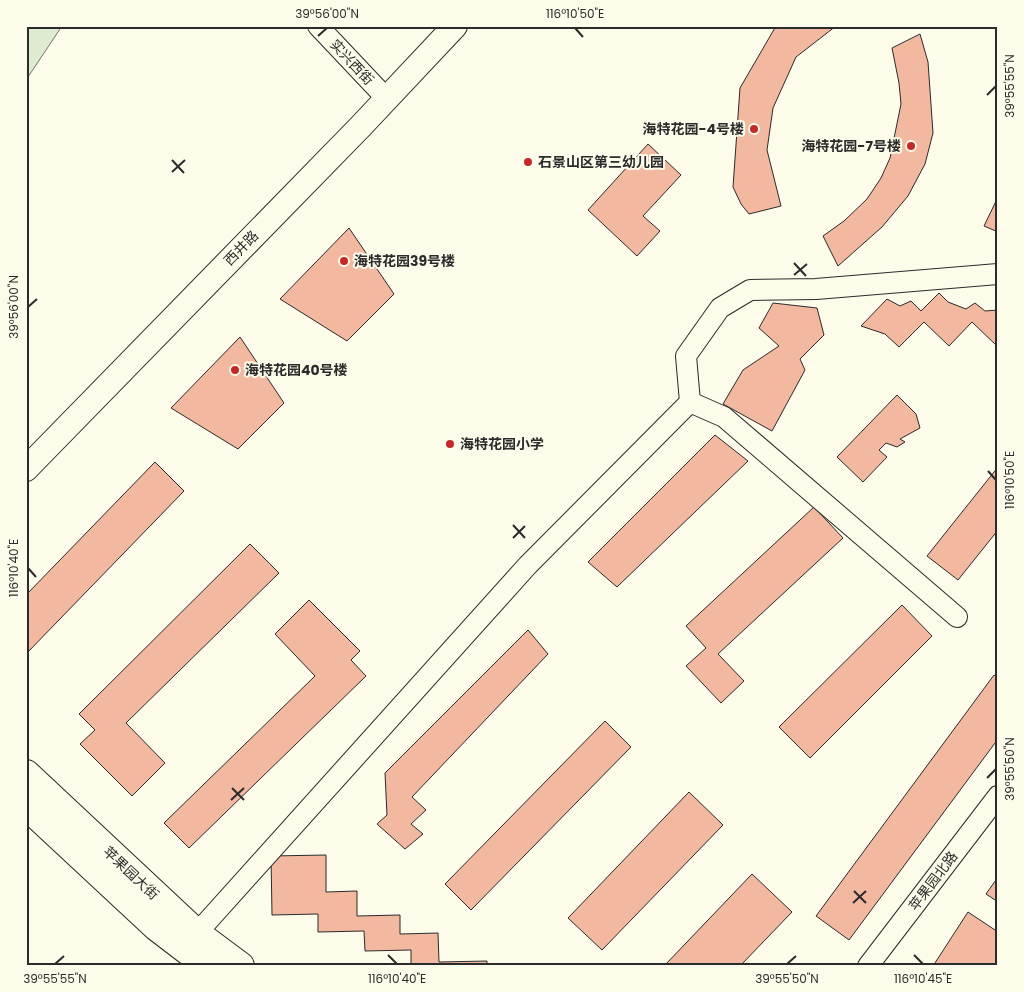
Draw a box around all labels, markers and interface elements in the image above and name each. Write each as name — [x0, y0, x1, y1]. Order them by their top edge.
text: 39°56'00"N — [295, 5, 359, 22]
text: 116°10'50"E — [546, 5, 604, 22]
street label: 实兴西街 — [326, 35, 378, 89]
text: 39°55'55"N — [1001, 54, 1018, 118]
place label: 海特花园-4号楼 — [642, 119, 744, 139]
marker: 海特花园-4号楼 — [748, 123, 760, 135]
place label: 海特花园-7号楼 — [801, 136, 901, 156]
marker: 海特花园-7号楼 — [905, 140, 917, 152]
place label: 石景山区第三幼儿园 — [538, 152, 664, 172]
marker: 石景山区第三幼儿园 — [522, 156, 534, 168]
street label: 西井路 — [219, 226, 263, 270]
place label: 海特花园39号楼 — [354, 251, 455, 271]
marker: 海特花园39号楼 — [338, 255, 350, 267]
text: 39°56'00"N — [5, 275, 22, 339]
place label: 海特花园40号楼 — [245, 360, 348, 380]
marker: 海特花园40号楼 — [229, 364, 241, 376]
place label: 海特花园小学 — [460, 434, 544, 454]
marker: 海特花园小学 — [444, 438, 456, 450]
text: 116°10'50"E — [1001, 451, 1018, 509]
text: 116°10'40"E — [5, 539, 22, 597]
text: 39°55'50"N — [1001, 737, 1018, 801]
street label: 苹果园大街 — [99, 842, 163, 904]
street label: 苹果园北路 — [904, 847, 962, 915]
text: 39°55'55"N — [23, 970, 87, 987]
text: 116°10'40"E — [368, 970, 426, 987]
text: 39°55'50"N — [755, 970, 819, 987]
text: 116°10'45"E — [894, 970, 952, 987]

